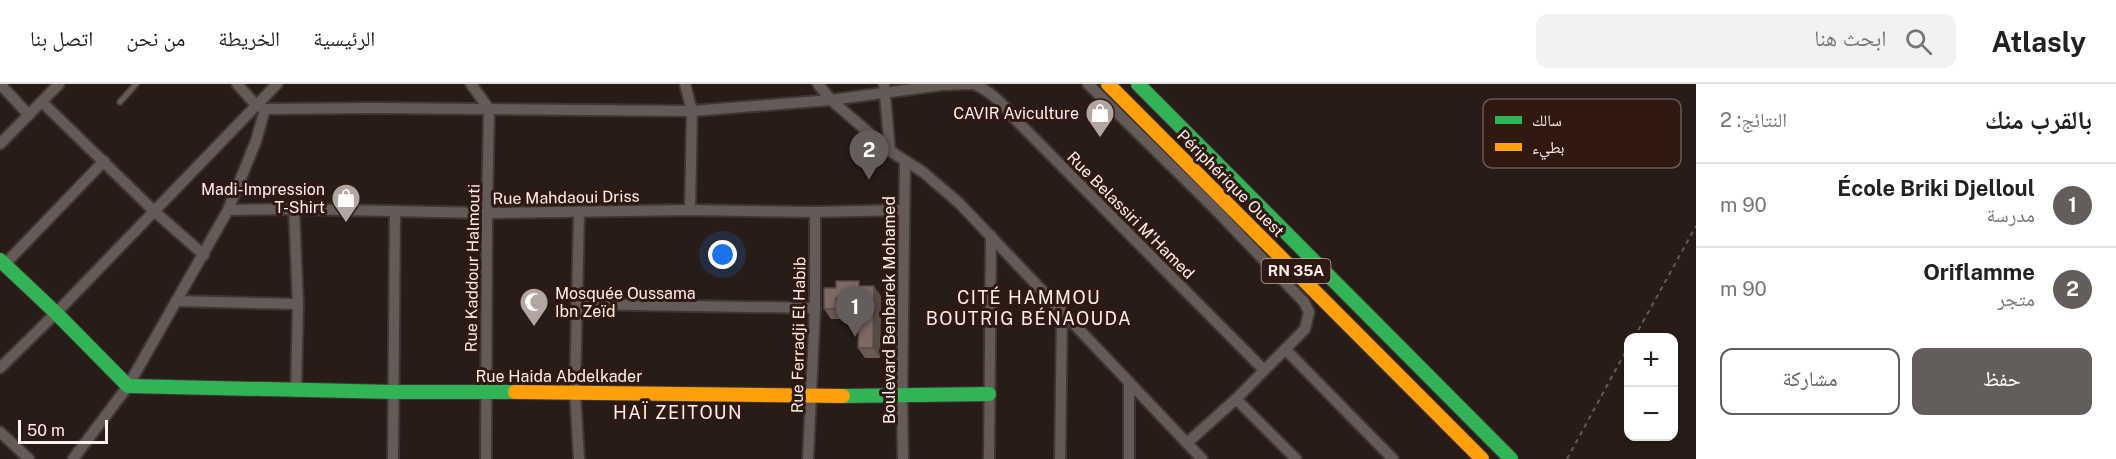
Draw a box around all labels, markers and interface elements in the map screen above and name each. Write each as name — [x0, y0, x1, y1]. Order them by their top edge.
search box — [1536, 14, 1956, 68]
text: ابحث هنا — [1814, 25, 1887, 51]
icon: search — [1902, 25, 1935, 58]
text: Atlasly — [1992, 25, 2086, 58]
text: اتصل بنا — [30, 26, 93, 51]
text: من نحن — [126, 26, 185, 51]
text: الخريطة — [218, 26, 280, 51]
text: الرئيسية — [313, 26, 375, 51]
shop icon: CAVIR Aviculture — [1084, 97, 1116, 139]
legend — [1483, 99, 1681, 168]
place label: CAVIR Aviculture — [953, 104, 1079, 123]
text: بالقرب منك — [1985, 104, 2092, 135]
text: النتائج: 2 — [1720, 108, 1787, 132]
text: سالك — [1532, 111, 1562, 130]
street label: Périphérique Ouest — [1173, 126, 1288, 241]
pin: 2 — [850, 130, 888, 180]
text: بطيء — [1532, 138, 1564, 160]
street label: Rue Belassiri M'Hamed — [1063, 148, 1198, 283]
text: École Briki Djelloul — [1837, 175, 2035, 201]
place label: Madi-Impression T-Shirt — [201, 180, 325, 217]
shop icon: Madi-Impression T-Shirt — [330, 182, 362, 224]
street label: Rue Kaddour Halmouti — [462, 184, 483, 352]
street label: Rue Mahdaoui Driss — [492, 187, 640, 208]
text: 90 m — [1720, 193, 1767, 217]
text: 1 — [2068, 193, 2077, 217]
street label: Boulevard Benbarek Mohamed — [880, 196, 899, 424]
text: مدرسة — [1986, 203, 2035, 227]
your location — [708, 240, 737, 269]
street label: Rue Ferradji El Habib — [788, 257, 809, 413]
road number: RN 35A — [1262, 259, 1330, 283]
text: Oriflamme — [1923, 259, 2035, 285]
text: 90 m — [1720, 277, 1767, 301]
text: 2 — [2066, 277, 2079, 301]
place label: Mosquée Oussama Ibn Zeïd — [555, 284, 696, 321]
mosque icon: Mosquée Oussama Ibn Zeïd — [518, 286, 550, 328]
district label: CITÉ HAMMOU BOUTRIG BÉNAOUDA — [926, 286, 1132, 329]
text: متجر — [1997, 287, 2035, 311]
pin: 1 — [836, 288, 874, 337]
map controls — [1624, 333, 1678, 441]
button: + — [1624, 333, 1678, 387]
button: مشاركة — [1720, 348, 1900, 415]
button: حفظ — [1912, 348, 2092, 415]
street label: Rue Haida Abdelkader — [476, 367, 642, 386]
button: − — [1624, 387, 1678, 441]
district label: HAÏ ZEITOUN — [613, 401, 743, 423]
scale bar — [18, 417, 108, 444]
text: 50 m — [27, 421, 65, 440]

